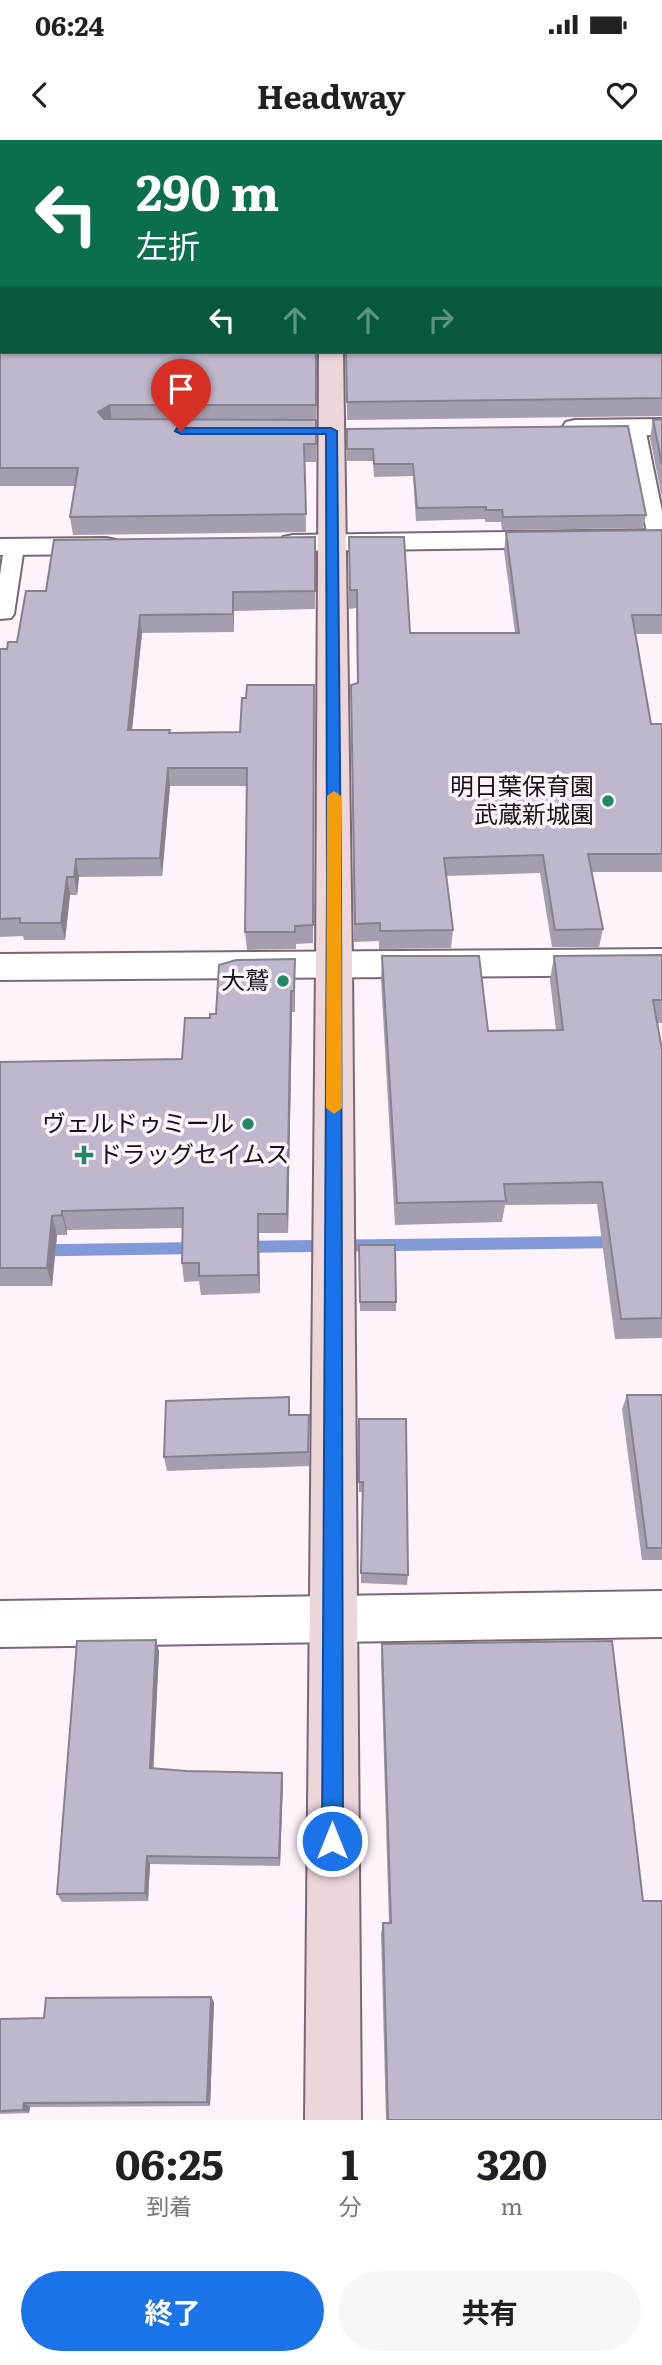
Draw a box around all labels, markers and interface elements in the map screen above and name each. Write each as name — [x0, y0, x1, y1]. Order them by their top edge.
text: 06:24 — [35, 5, 104, 44]
text: Headway — [257, 71, 405, 119]
icon: back — [21, 76, 59, 114]
icon: heart — [603, 76, 641, 114]
text: 290 m — [136, 153, 279, 226]
icon: left — [21, 168, 112, 259]
text: 左折 — [136, 220, 200, 268]
icon: left — [203, 301, 241, 339]
icon: ahead — [276, 301, 314, 339]
icon: ahead — [349, 301, 387, 339]
icon: right — [422, 301, 460, 339]
pin — [151, 359, 211, 431]
icon: arrive — [162, 370, 200, 408]
place label: 明日葉保育園 武蔵新城園 — [450, 767, 594, 830]
marker: 明日葉保育園 武蔵新城園 — [600, 793, 616, 809]
place label: 大鷲 — [221, 961, 269, 996]
marker: 大鷲 — [275, 973, 291, 989]
place label: ヴェルドゥミール — [42, 1104, 234, 1139]
marker: ヴェルドゥミール — [240, 1116, 256, 1132]
place label: ドラッグセイムス — [98, 1135, 290, 1170]
marker: ドラッグセイムス — [76, 1147, 92, 1163]
position arrow — [295, 1804, 369, 1878]
text: 06:25 — [115, 2131, 224, 2193]
text: 1 — [341, 2131, 359, 2193]
text: 320 — [476, 2131, 547, 2193]
text: 到着 — [146, 2188, 192, 2222]
text: 分 — [339, 2188, 362, 2222]
text: m — [501, 2188, 523, 2222]
button: 終了 — [21, 2271, 324, 2351]
button: 共有 — [338, 2271, 641, 2351]

